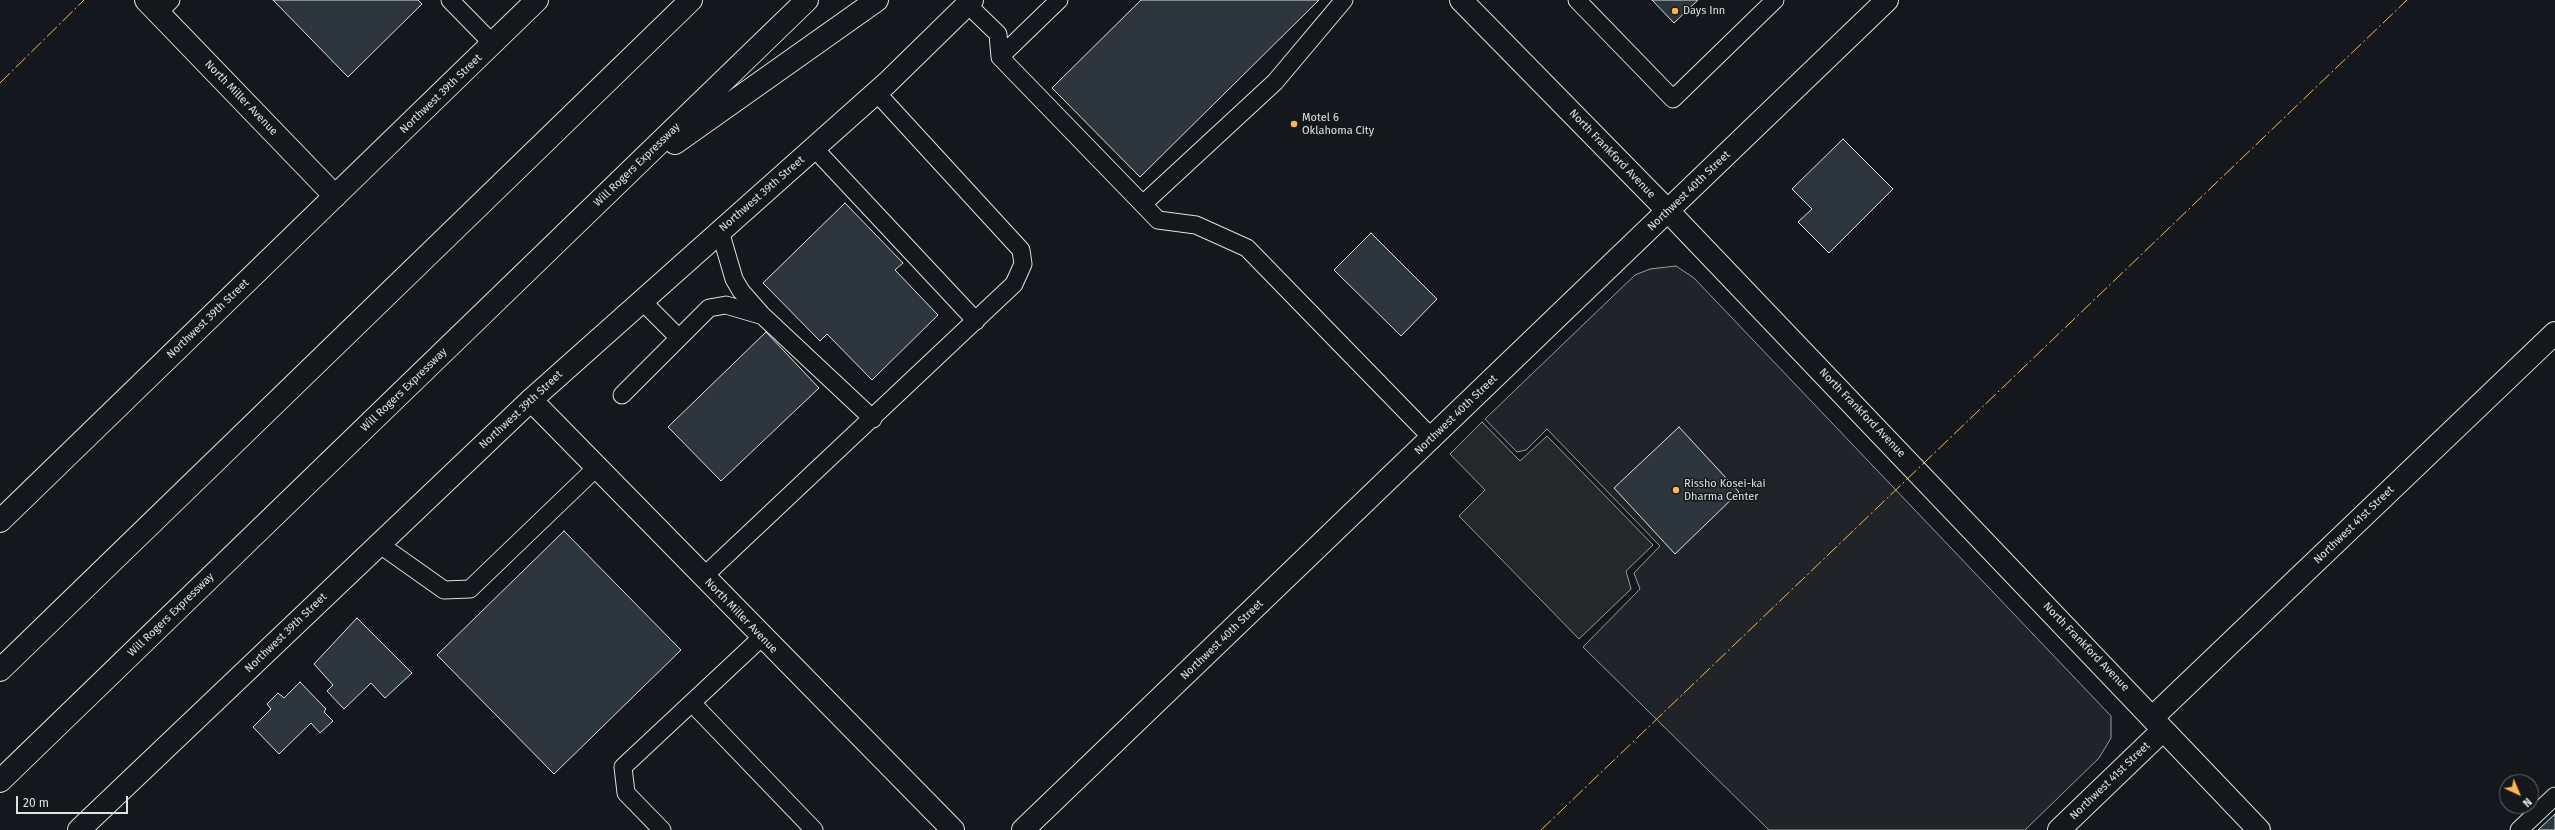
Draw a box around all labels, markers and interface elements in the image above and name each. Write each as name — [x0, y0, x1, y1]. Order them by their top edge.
place label: Days Inn — [1683, 4, 1725, 18]
marker: Days Inn — [1670, 6, 1680, 16]
street label: Northwest 39th Street — [397, 51, 485, 137]
street label: North Miller Avenue — [202, 58, 280, 138]
street label: North Frankford Avenue — [1566, 107, 1658, 201]
place label: Motel 6 Oklahoma City — [1302, 111, 1374, 137]
marker: Motel 6 Oklahoma City — [1289, 119, 1299, 129]
street label: Will Rogers Expressway — [591, 120, 683, 210]
street label: Northwest 40th Street — [1645, 148, 1733, 234]
street label: Northwest 39th Street — [717, 153, 807, 235]
street label: Northwest 39th Street — [164, 276, 252, 362]
street label: Will Rogers Expressway — [358, 345, 450, 435]
street label: North Frankford Avenue — [1816, 366, 1908, 460]
street label: Northwest 39th Street — [477, 368, 565, 452]
street label: Northwest 40th Street — [1412, 372, 1500, 458]
place label: Rissho Kosei-kai Dharma Center — [1684, 477, 1766, 503]
street label: Northwest 41st Street — [2311, 483, 2397, 567]
marker: Rissho Kosei-kai Dharma Center — [1671, 485, 1681, 495]
street label: Will Rogers Expressway — [125, 570, 217, 660]
street label: North Miller Avenue — [702, 576, 780, 656]
street label: Northwest 39th Street — [242, 590, 330, 676]
street label: Northwest 40th Street — [1178, 597, 1266, 683]
street label: North Frankford Avenue — [2040, 600, 2132, 694]
street label: Northwest 41st Street — [2067, 739, 2153, 823]
north arrow — [2499, 774, 2539, 814]
scale bar — [18, 788, 130, 814]
text: N — [2520, 795, 2534, 809]
text: 20 m — [23, 796, 49, 810]

